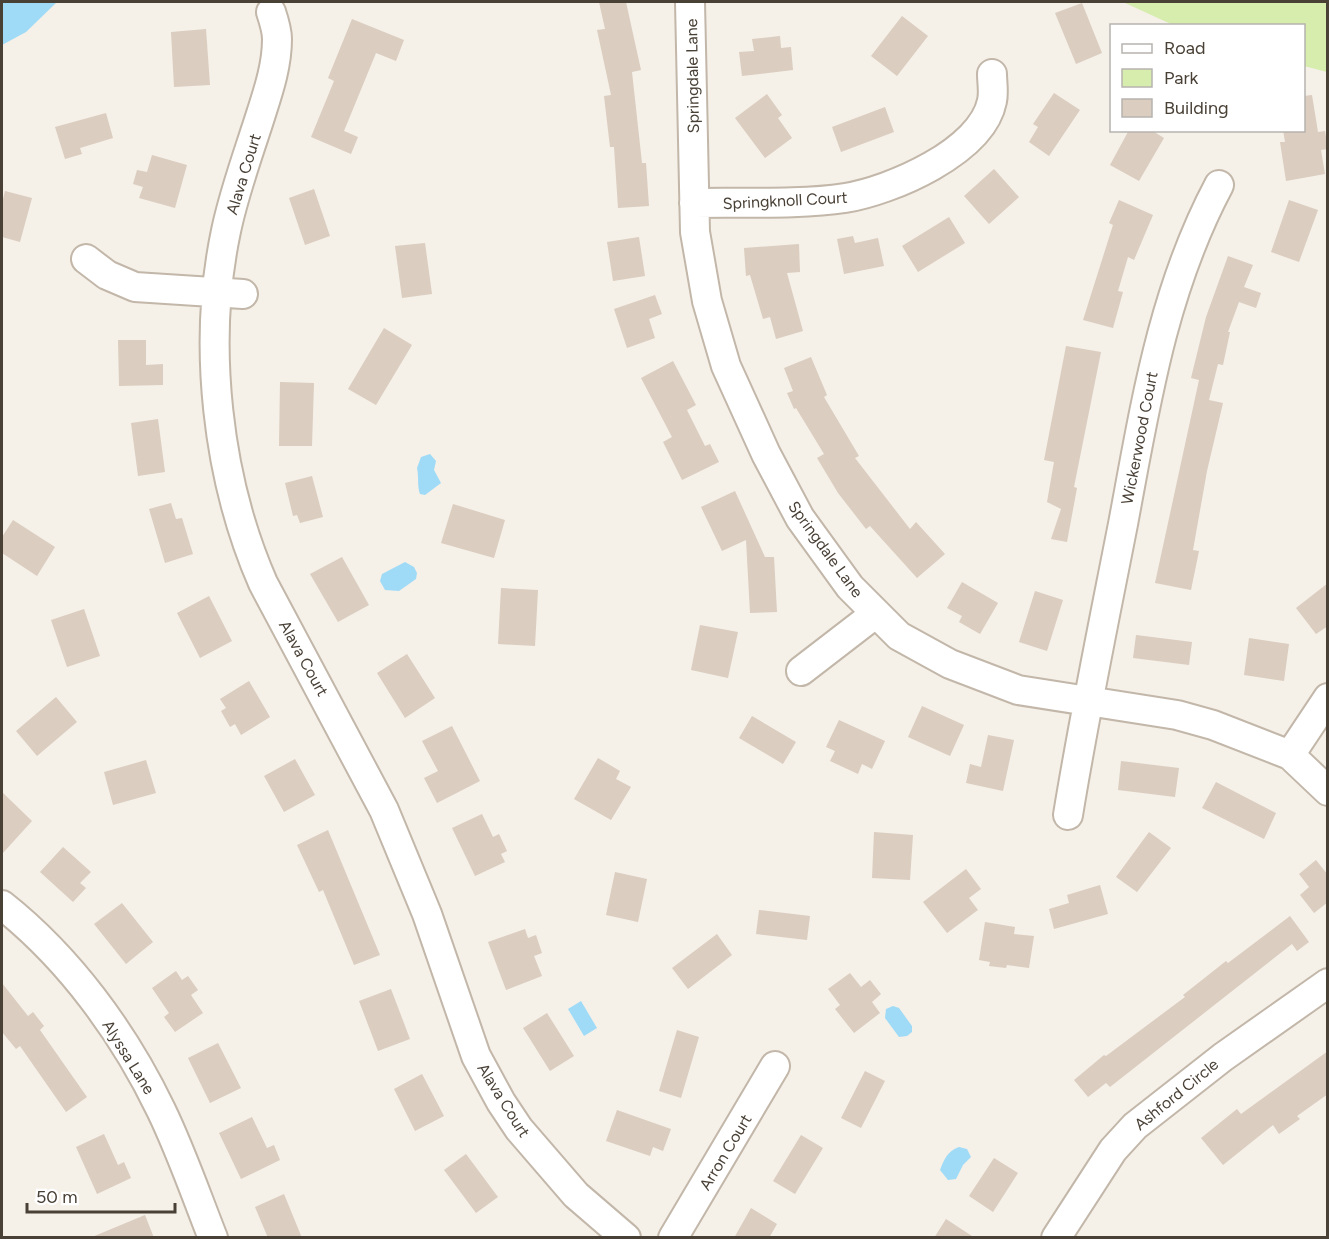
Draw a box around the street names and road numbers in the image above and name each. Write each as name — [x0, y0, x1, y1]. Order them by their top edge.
street label: Springdale Lane — [682, 18, 703, 133]
street label: Alava Court — [222, 131, 265, 217]
street label: Springknoll Court — [722, 188, 848, 213]
street label: Wickerwood Court — [1117, 370, 1162, 506]
street label: Springdale Lane — [784, 497, 867, 601]
street label: Alava Court — [275, 617, 332, 700]
street label: Alyssa Lane — [98, 1017, 159, 1098]
street label: Ashford Circle — [1130, 1055, 1222, 1134]
street label: Alava Court — [473, 1060, 534, 1141]
street label: Arron Court — [695, 1111, 755, 1194]

